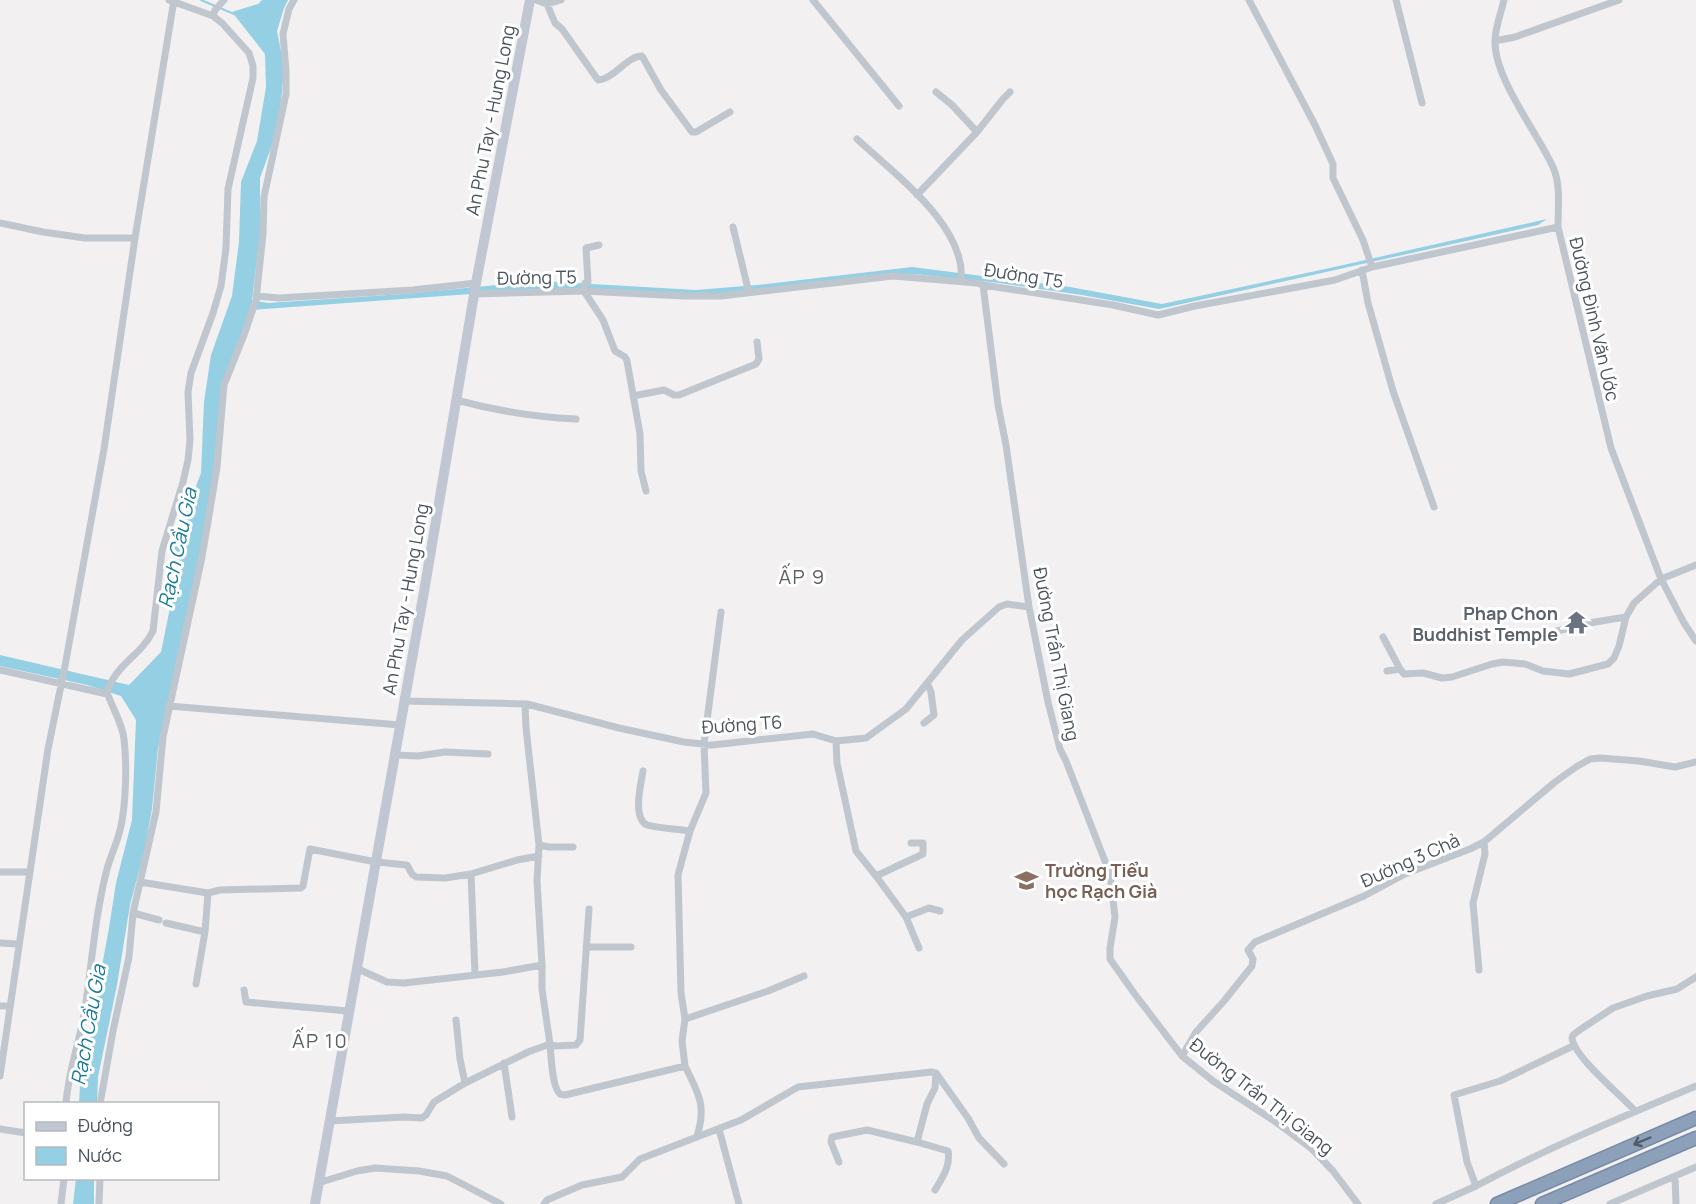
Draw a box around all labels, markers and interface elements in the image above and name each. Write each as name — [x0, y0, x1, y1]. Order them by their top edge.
street label: An Phu Tay - Hung Long — [460, 23, 520, 217]
street label: Đường Đinh Văn Ước — [1564, 235, 1626, 403]
street label: Đường T5 — [983, 257, 1065, 293]
street label: Đường T5 — [497, 264, 577, 290]
water label: Rạch Cầu Gia — [151, 485, 203, 610]
street label: An Phu Tay - Hung Long — [376, 501, 434, 697]
district label: ẤP 9 — [778, 562, 826, 590]
street label: Đường Trần Thị Giang — [1028, 565, 1086, 743]
place label: Phap Chon Buddhist Temple — [1413, 601, 1558, 646]
temple icon: Phap Chon Buddhist Temple — [1563, 610, 1589, 636]
street label: Đường T6 — [701, 709, 783, 739]
street label: Đường 3 Chả — [1357, 828, 1463, 892]
place label: Trường Tiểu học Rạch Già — [1045, 858, 1157, 903]
school or university icon: Trường Tiểu học Rạch Già — [1014, 867, 1040, 893]
water label: Rạch Cầu Gia — [64, 962, 112, 1087]
district label: ẤP 10 — [292, 1026, 348, 1054]
street label: Đường Trần Thị Giang — [1185, 1032, 1339, 1160]
legend — [24, 1102, 219, 1180]
text: Đường — [78, 1113, 133, 1137]
one-way arrow — [1634, 1136, 1652, 1148]
text: Nước — [78, 1143, 122, 1167]

